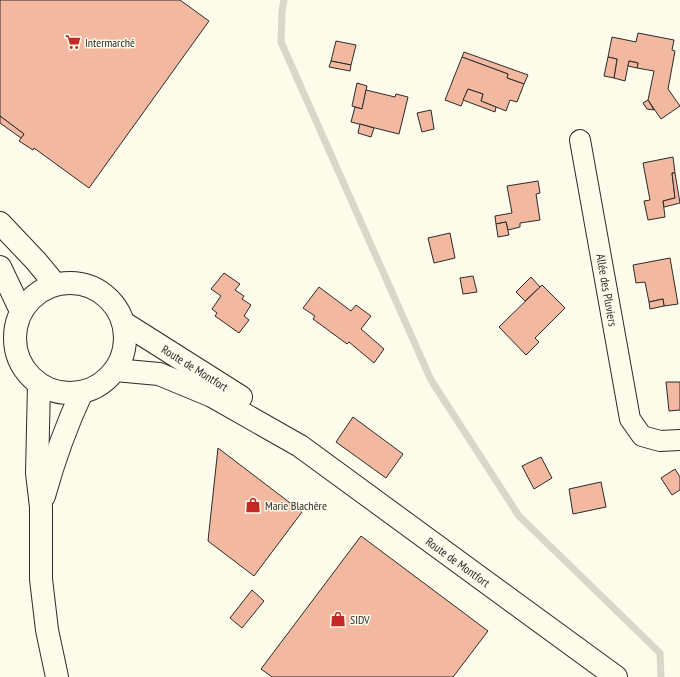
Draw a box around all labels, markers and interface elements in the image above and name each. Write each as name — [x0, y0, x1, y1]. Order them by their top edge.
supermarket icon: Intermarché — [64, 33, 82, 51]
place label: Intermarché — [85, 35, 135, 50]
street label: Allée des Pluviers — [593, 253, 621, 327]
street label: Route de Montfort — [159, 342, 232, 395]
shop icon: Marie Blachère — [244, 496, 262, 514]
place label: Marie Blachère — [265, 498, 327, 513]
street label: Route de Montfort — [423, 534, 494, 591]
shop icon: SIDV — [329, 610, 347, 628]
place label: SIDV — [350, 612, 370, 627]

